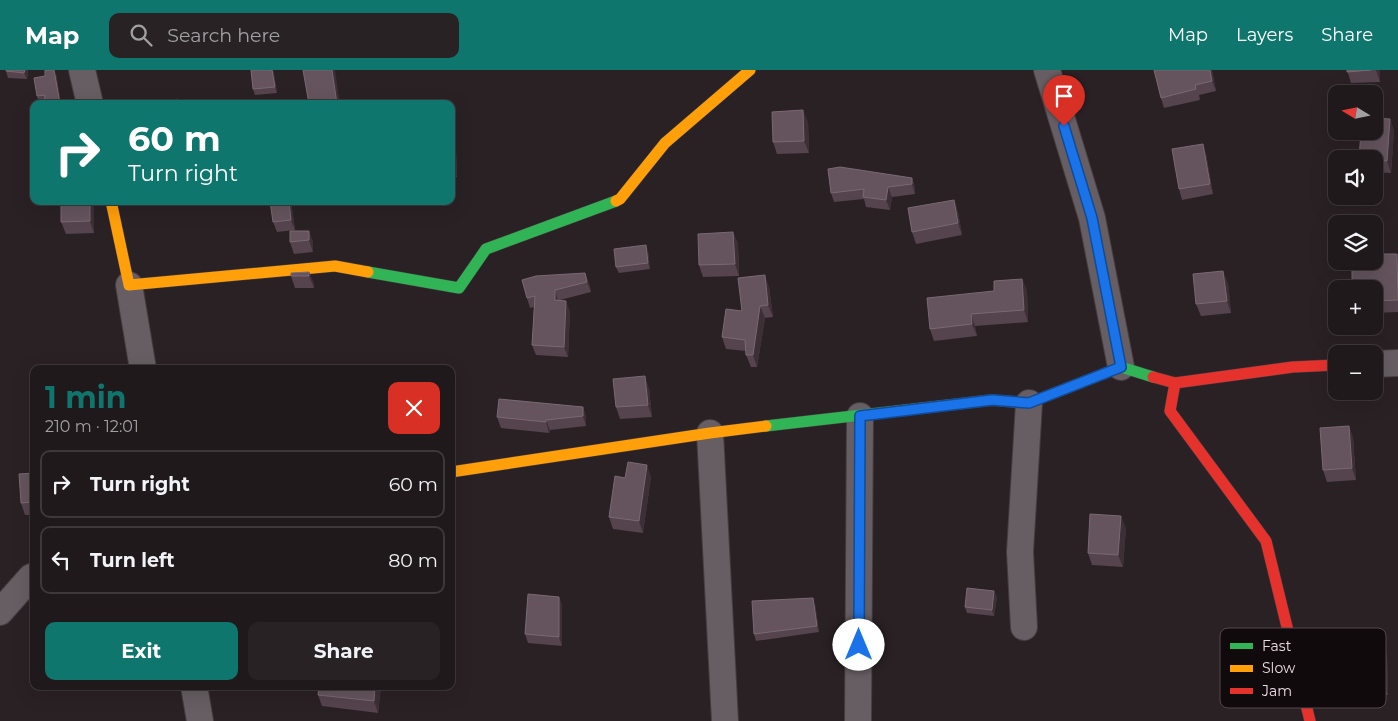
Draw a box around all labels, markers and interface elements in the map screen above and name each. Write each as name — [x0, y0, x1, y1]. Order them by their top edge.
search box — [109, 13, 459, 58]
text: Map — [25, 21, 79, 50]
icon: search — [127, 21, 155, 49]
text: Search here — [167, 24, 280, 47]
text: Map — [1168, 24, 1208, 46]
text: Layers — [1236, 24, 1293, 46]
text: Share — [1321, 24, 1373, 46]
pin — [1043, 75, 1085, 126]
icon: arrive — [1050, 82, 1078, 110]
north arrow — [1328, 85, 1382, 140]
map controls — [1328, 85, 1383, 400]
text: 60 m — [128, 117, 221, 160]
icon: right — [45, 120, 110, 185]
button: sound — [1328, 150, 1383, 205]
text: Turn right — [128, 160, 238, 187]
button: layers — [1328, 215, 1383, 270]
button: + — [1328, 280, 1383, 335]
button: − — [1328, 345, 1383, 400]
text: 1 min — [45, 379, 126, 416]
button: close — [388, 382, 440, 434]
text: 210 m · 12:01 — [45, 417, 139, 436]
icon: right — [47, 470, 75, 498]
text: Turn right — [90, 473, 190, 496]
text: 60 m — [389, 473, 438, 496]
icon: left — [47, 546, 75, 574]
text: Turn left — [90, 549, 175, 572]
text: 80 m — [388, 549, 438, 572]
position arrow — [832, 618, 884, 670]
button: Exit — [45, 622, 238, 680]
button: Share — [248, 622, 440, 680]
legend — [1220, 628, 1386, 708]
text: Fast — [1262, 637, 1292, 655]
text: Slow — [1262, 659, 1296, 677]
text: Jam — [1261, 682, 1292, 700]

